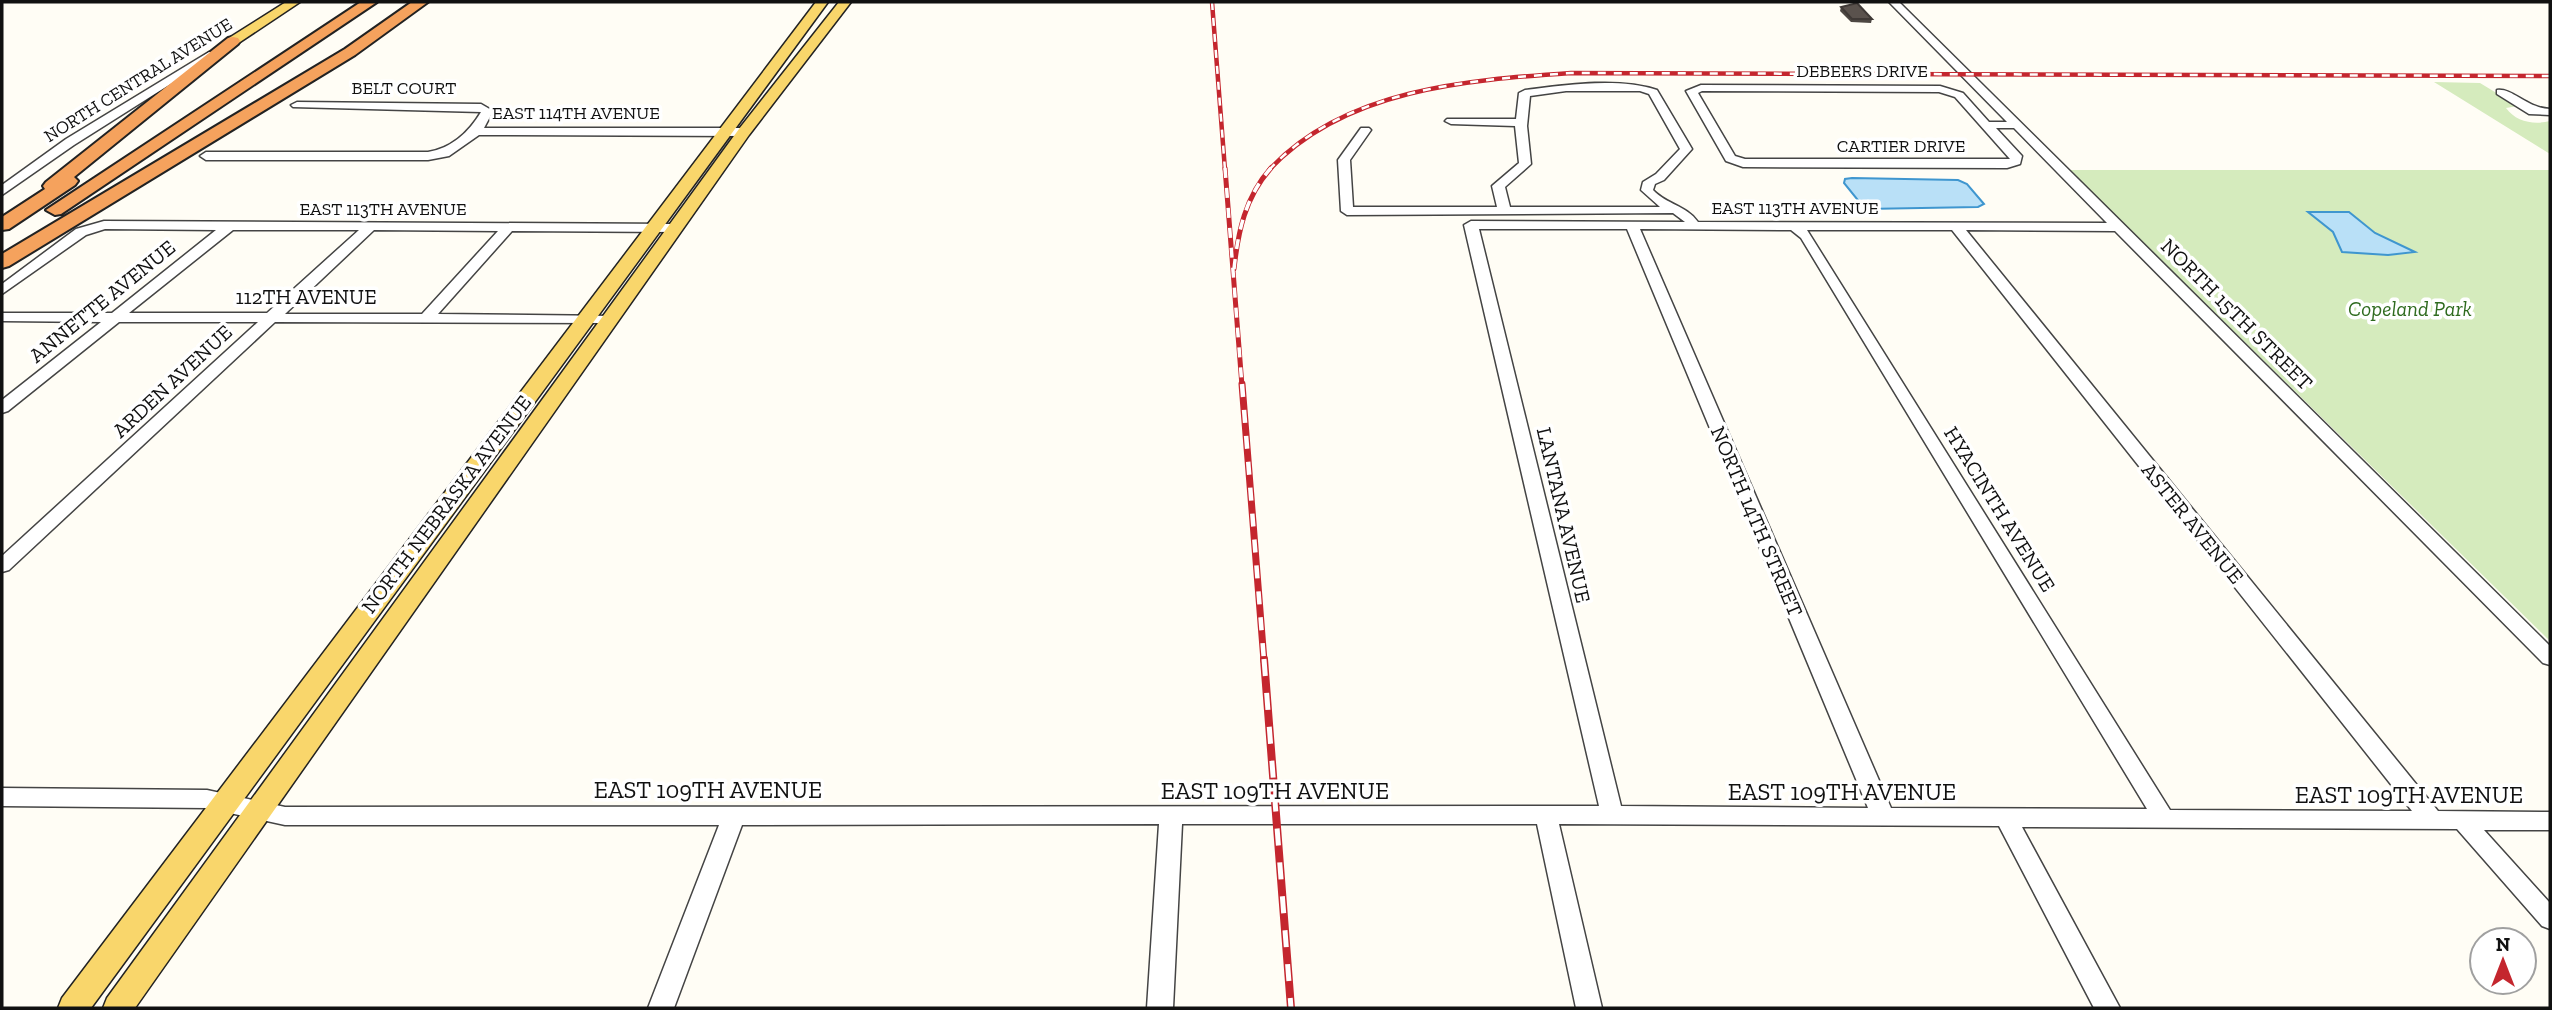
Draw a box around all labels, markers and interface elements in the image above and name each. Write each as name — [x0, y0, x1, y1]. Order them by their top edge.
street label: NORTH CENTRAL AVENUE — [40, 13, 236, 147]
street label: DEBEERS DRIVE — [1796, 60, 1928, 82]
street label: BELT COURT — [352, 77, 456, 99]
street label: EAST 114TH AVENUE — [492, 102, 660, 124]
street label: CARTIER DRIVE — [1837, 135, 1965, 157]
street label: EAST 113TH AVENUE — [1711, 197, 1879, 219]
street label: EAST 113TH AVENUE — [299, 198, 467, 220]
street label: NORTH 15TH STREET — [2156, 233, 2318, 395]
street label: ANNETTE AVENUE — [24, 234, 180, 368]
street label: 112TH AVENUE — [235, 284, 377, 309]
park label: Copeland Park — [2348, 296, 2472, 321]
street label: ARDEN AVENUE — [107, 319, 237, 443]
street label: NORTH NEBRASKA AVENUE — [356, 390, 536, 618]
street label: NORTH 14TH STREET — [1706, 422, 1808, 620]
street label: HYACINTH AVENUE — [1939, 422, 2061, 596]
street label: LANTANA AVENUE — [1532, 425, 1596, 605]
street label: ASTER AVENUE — [2137, 457, 2249, 589]
street label: EAST 109TH AVENUE — [594, 775, 822, 804]
street label: EAST 109TH AVENUE — [1161, 776, 1389, 805]
street label: EAST 109TH AVENUE — [1728, 777, 1956, 806]
street label: EAST 109TH AVENUE — [2295, 780, 2523, 809]
north arrow — [2468, 926, 2538, 996]
text: N — [2496, 933, 2510, 956]

